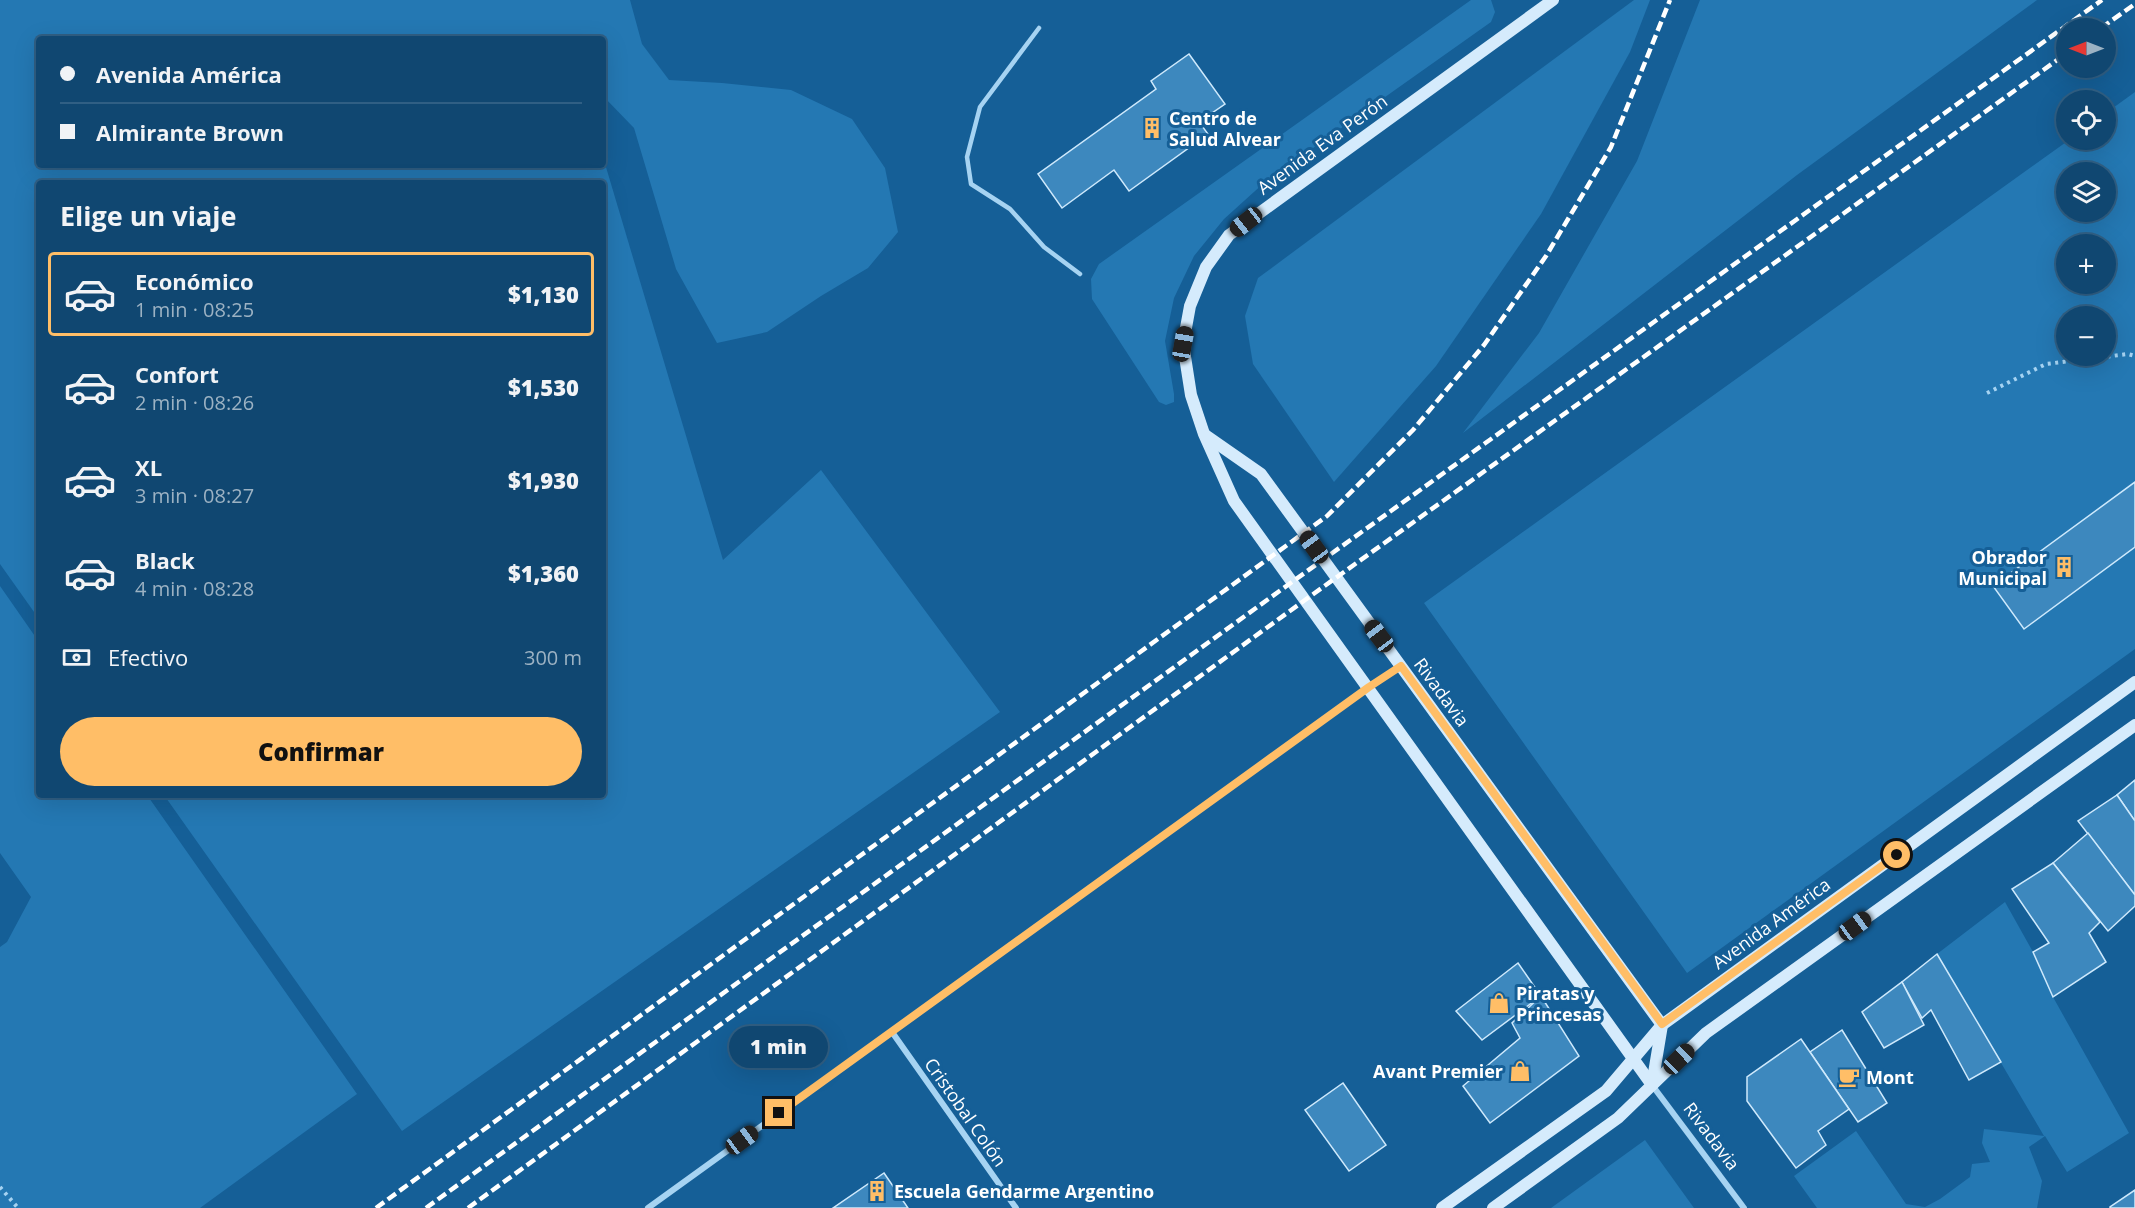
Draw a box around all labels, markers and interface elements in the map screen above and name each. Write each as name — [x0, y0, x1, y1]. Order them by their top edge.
north arrow — [2056, 18, 2116, 78]
map controls — [2056, 18, 2116, 366]
text: Avenida América — [96, 59, 282, 89]
street label: Avenida Eva Perón — [1252, 89, 1392, 199]
button: locate — [2056, 90, 2116, 150]
place label: Centro de Salud Alvear — [1169, 106, 1281, 151]
building icon: Centro de Salud Alvear — [1140, 116, 1164, 140]
text: Almirante Brown — [96, 117, 284, 147]
button: layers — [2056, 162, 2116, 222]
text: Elige un viaje — [60, 197, 236, 234]
car — [1226, 204, 1266, 240]
button: + — [2056, 234, 2116, 294]
text: Económico — [135, 266, 254, 296]
icon: car — [63, 267, 117, 321]
text: $1,130 — [508, 279, 579, 309]
text: 1 min · 08:25 — [135, 296, 254, 323]
button: − — [2056, 306, 2116, 366]
car — [1171, 325, 1195, 363]
text: Confort — [135, 359, 219, 389]
icon: car — [63, 360, 117, 414]
text: $1,530 — [508, 372, 579, 402]
text: 2 min · 08:26 — [135, 389, 254, 416]
text: XL — [135, 452, 162, 482]
icon: car — [63, 453, 117, 507]
text: $1,930 — [508, 465, 579, 495]
text: 3 min · 08:27 — [135, 482, 254, 509]
car — [1296, 527, 1332, 567]
text: Black — [135, 545, 195, 575]
place label: Obrador Municipal — [1958, 545, 2047, 590]
icon: car — [63, 546, 117, 600]
building icon: Obrador Municipal — [2052, 555, 2076, 579]
text: $1,360 — [508, 558, 579, 588]
text: 4 min · 08:28 — [135, 575, 254, 602]
car — [1361, 616, 1397, 656]
icon: cash — [60, 641, 93, 674]
text: Efectivo — [108, 642, 188, 672]
text: 300 m — [524, 644, 582, 671]
street label: Rivadavia — [1409, 653, 1475, 731]
button: Confirmar — [60, 717, 582, 786]
route start — [1883, 841, 1910, 868]
street label: Avenida América — [1707, 872, 1835, 974]
car — [1835, 908, 1875, 944]
place label: Piratas y Princesas — [1516, 981, 1602, 1026]
shop icon: Piratas y Princesas — [1487, 991, 1511, 1015]
callout: 1 min — [730, 1026, 828, 1068]
text: 1 min — [750, 1033, 807, 1060]
car — [1660, 1040, 1698, 1078]
street label: Cristobal Colón — [919, 1053, 1013, 1171]
place label: Avant Premier — [1373, 1059, 1503, 1083]
shop icon: Avant Premier — [1508, 1059, 1532, 1083]
cafe icon: Mont — [1837, 1065, 1861, 1089]
place label: Mont — [1866, 1065, 1914, 1089]
street label: Rivadavia — [1679, 1097, 1745, 1175]
route end — [765, 1099, 792, 1126]
car — [722, 1122, 762, 1158]
building icon: Escuela Gendarme Argentino — [865, 1179, 889, 1203]
place label: Escuela Gendarme Argentino — [894, 1179, 1154, 1203]

